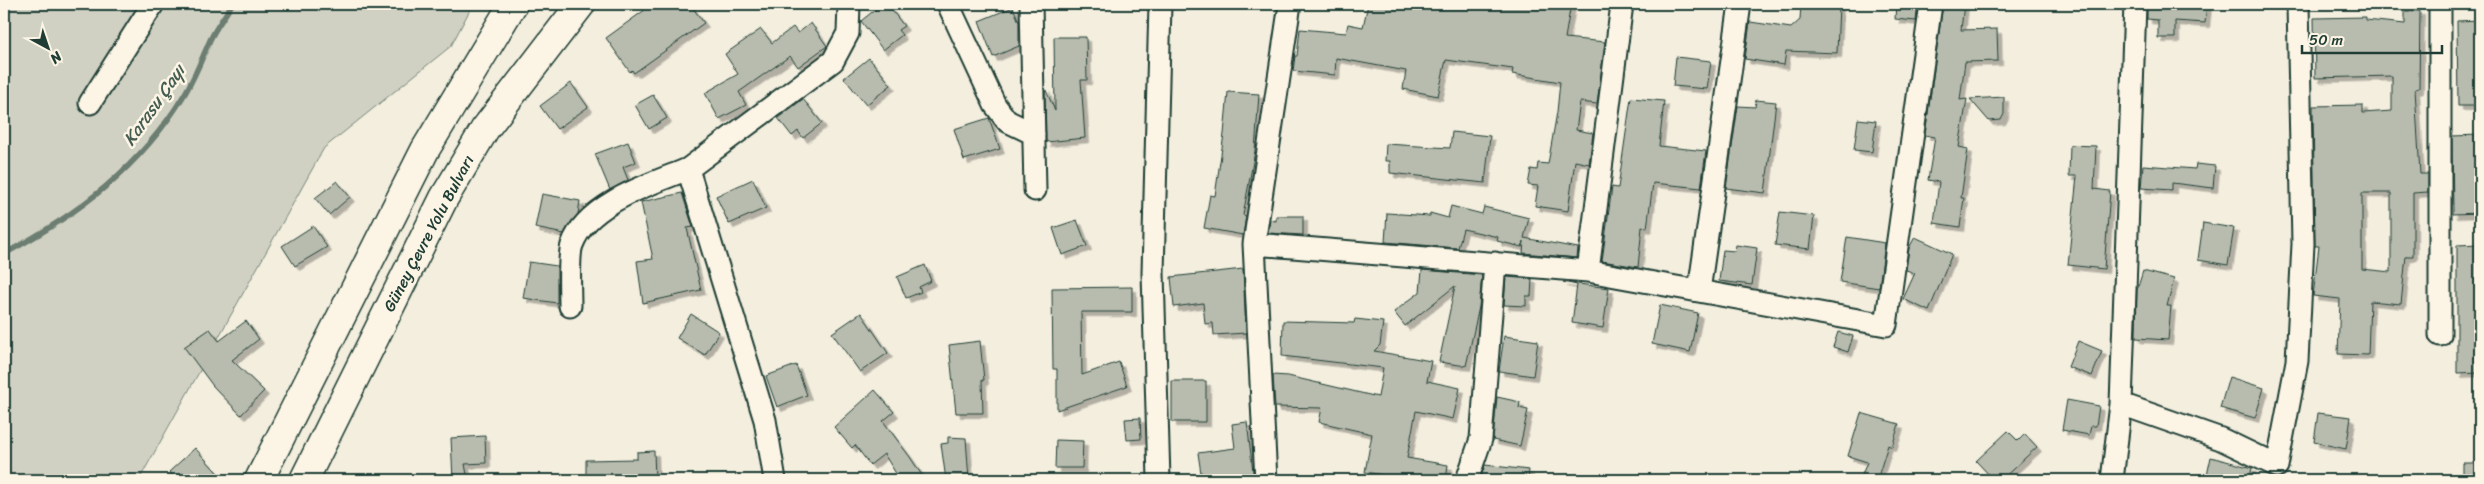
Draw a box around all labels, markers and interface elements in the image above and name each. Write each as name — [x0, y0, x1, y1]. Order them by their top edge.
north arrow — [22, 22, 72, 72]
scale bar — [2302, 22, 2442, 54]
text: 50 m — [2309, 27, 2344, 53]
text: N — [44, 44, 69, 70]
water label: Karasu Çayı — [114, 56, 195, 152]
street label: Güney Çevre Yolu Bulvarı — [375, 149, 482, 317]

